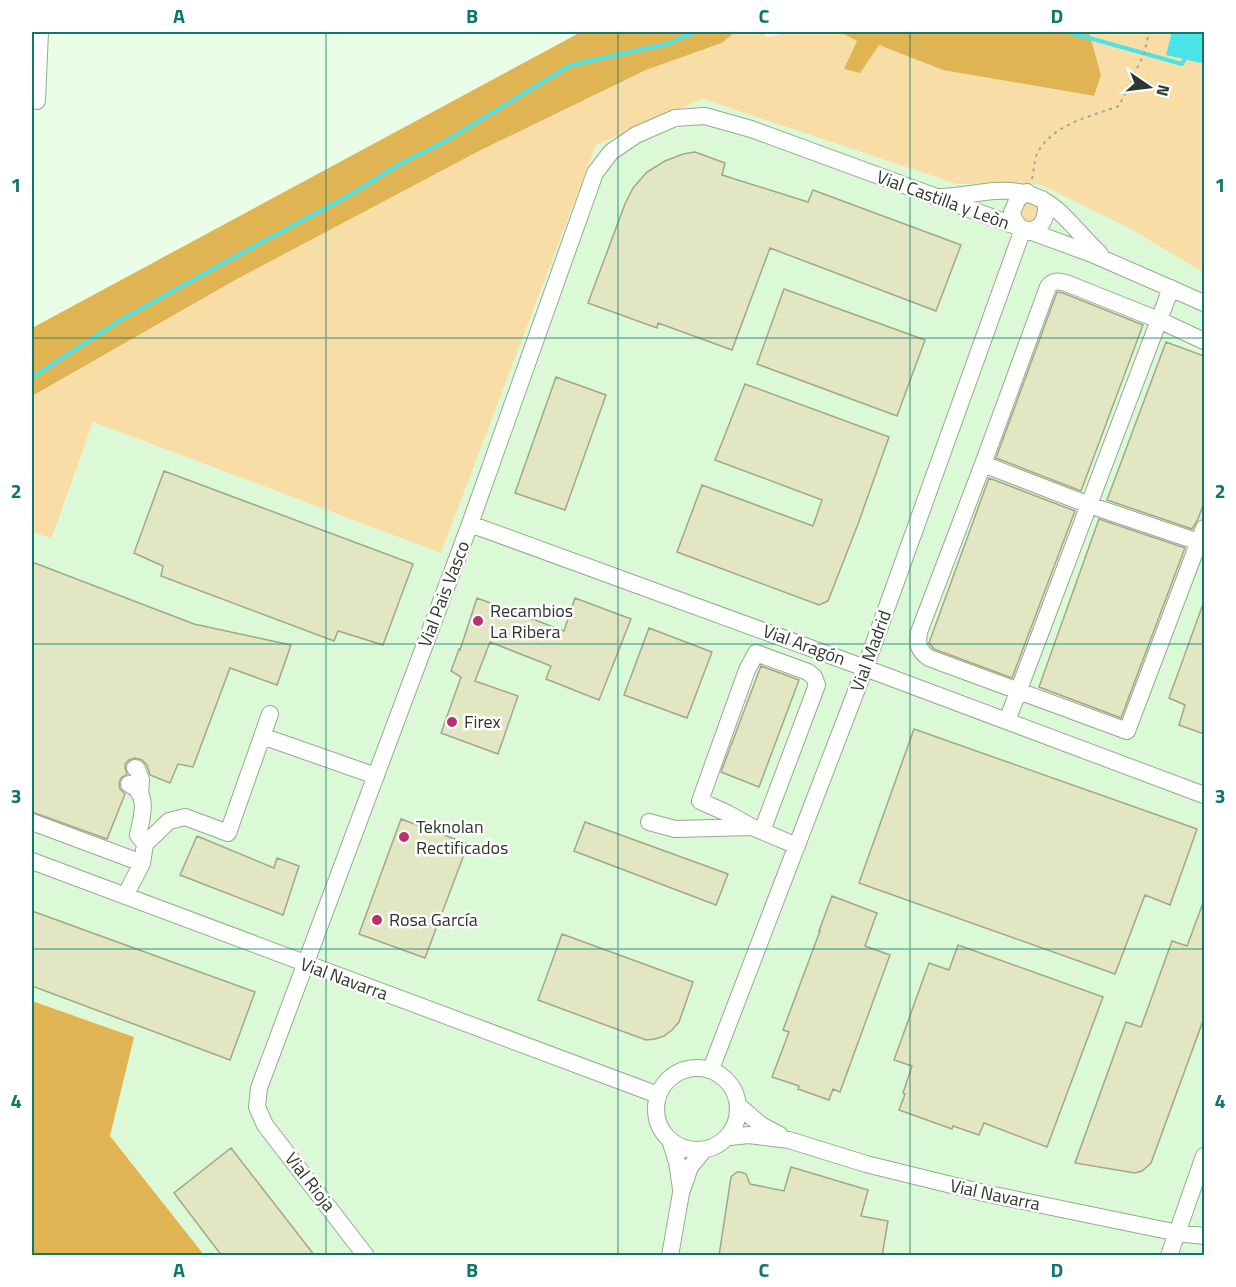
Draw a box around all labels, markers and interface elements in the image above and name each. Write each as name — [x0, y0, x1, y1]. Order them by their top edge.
text: A — [173, 0, 185, 31]
text: B — [466, 0, 478, 31]
text: C — [759, 0, 770, 31]
text: D — [1051, 0, 1063, 31]
north arrow — [1119, 57, 1179, 117]
text: N — [1151, 82, 1177, 99]
street label: Vial Castilla y Leòn — [873, 163, 1013, 236]
text: 1 — [10, 169, 22, 200]
text: 1 — [1214, 169, 1226, 200]
text: 2 — [10, 475, 22, 506]
text: 2 — [1214, 475, 1226, 506]
street label: Vial Pais Vasco — [411, 537, 476, 651]
place label: Recambios La Ribera — [490, 597, 573, 645]
street label: Vial Madrid — [843, 606, 898, 695]
marker: Recambios La Ribera — [471, 614, 485, 628]
street label: Vial Aragón — [759, 617, 849, 672]
place label: Firex — [464, 708, 501, 735]
marker: Firex — [445, 715, 459, 729]
text: 3 — [10, 780, 22, 811]
text: 3 — [1214, 780, 1226, 811]
place label: Teknolan Rectificados — [416, 813, 508, 861]
marker: Teknolan Rectificados — [397, 830, 411, 844]
place label: Rosa García — [389, 906, 478, 933]
marker: Rosa García — [370, 913, 384, 927]
street label: Vial Navarra — [296, 950, 392, 1007]
text: 4 — [10, 1085, 22, 1116]
text: 4 — [1214, 1085, 1226, 1116]
street label: Vial Rioja — [278, 1146, 342, 1217]
street label: Vial Navarra — [947, 1172, 1043, 1217]
text: A — [173, 1254, 185, 1285]
text: B — [466, 1254, 478, 1285]
text: C — [759, 1254, 770, 1285]
text: D — [1051, 1254, 1063, 1285]

